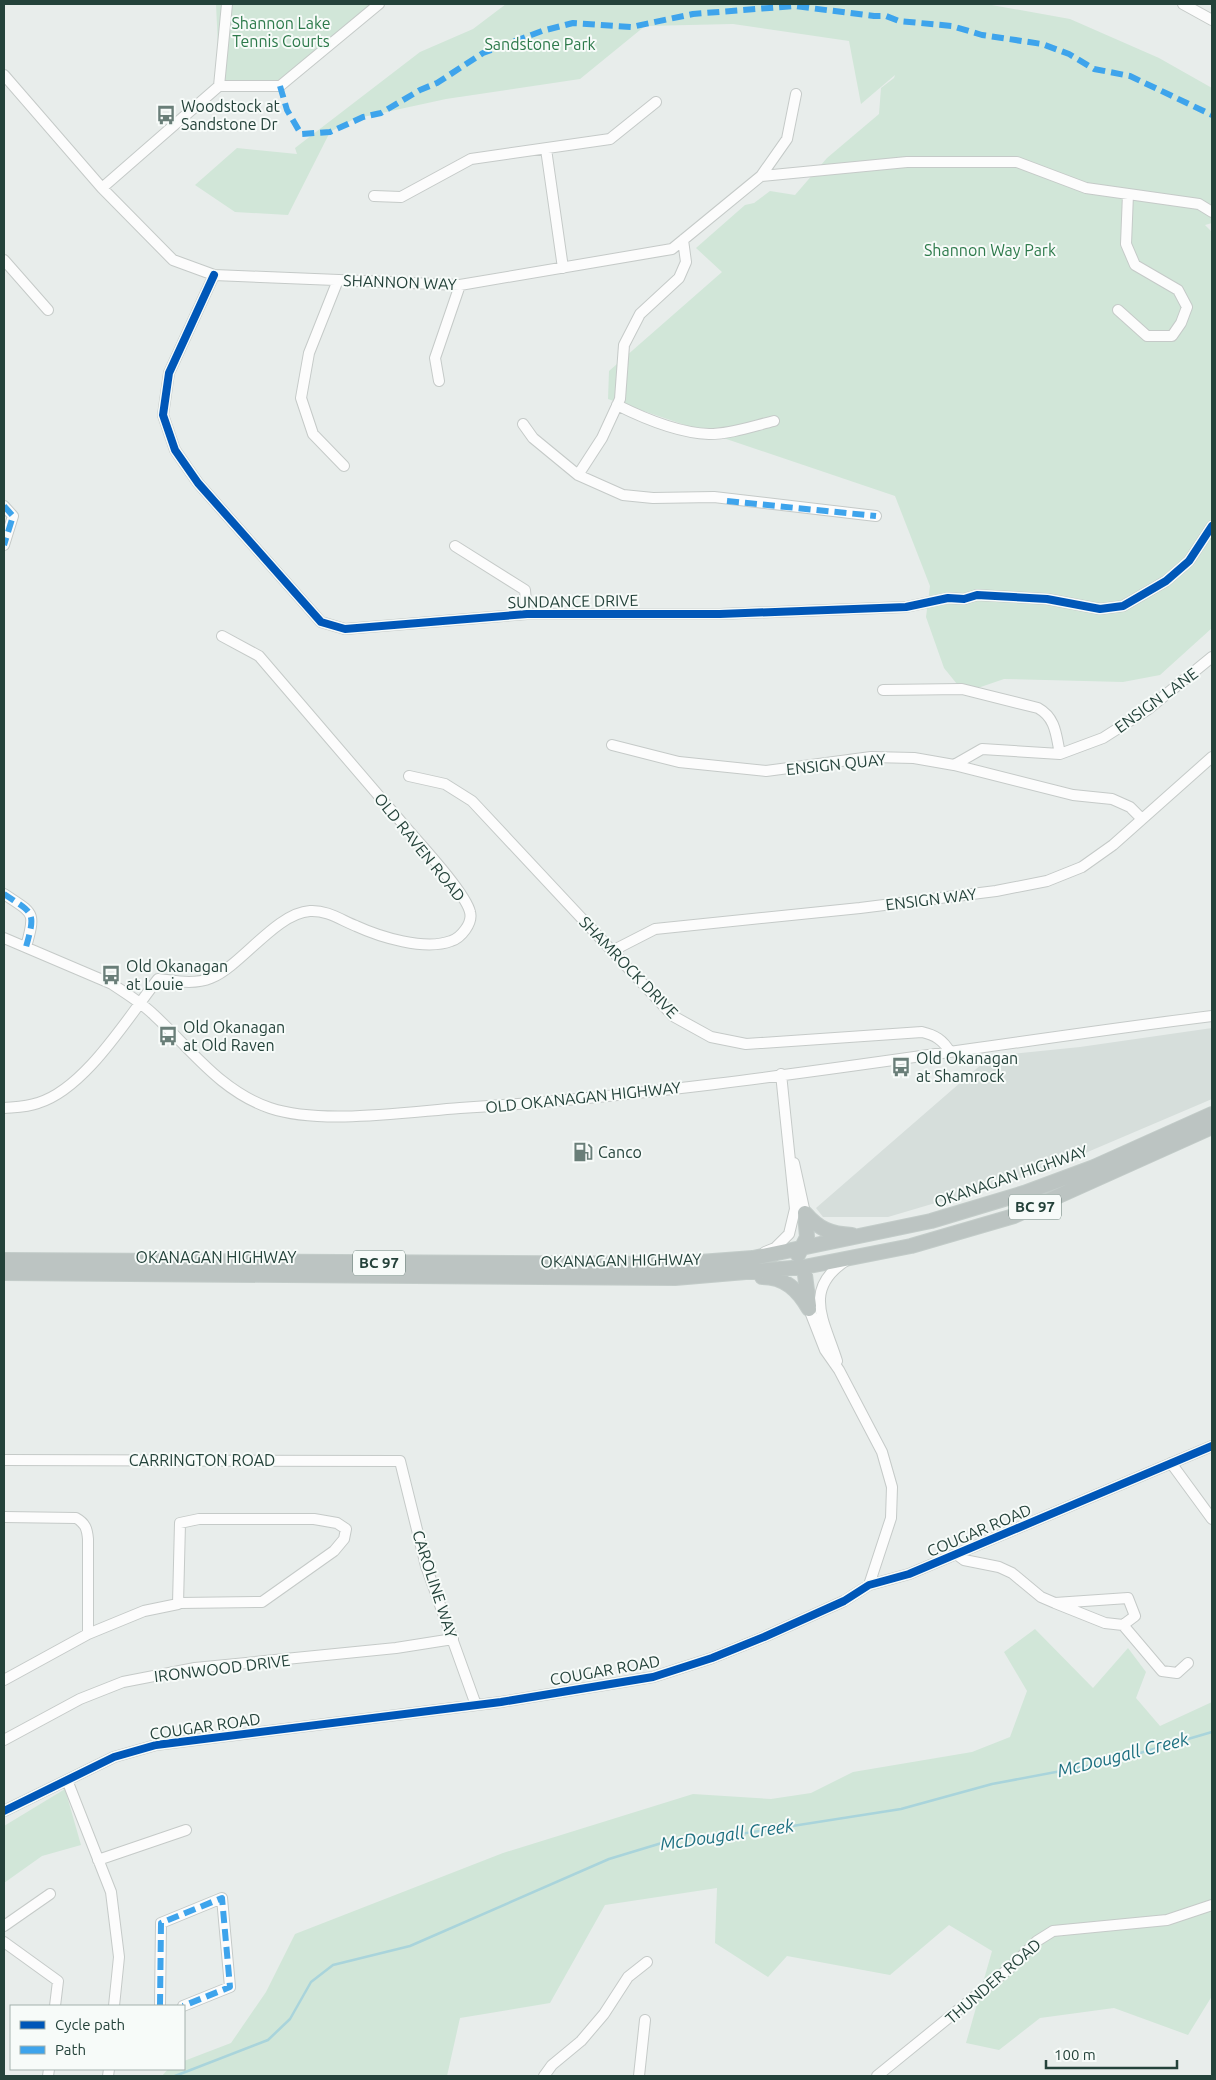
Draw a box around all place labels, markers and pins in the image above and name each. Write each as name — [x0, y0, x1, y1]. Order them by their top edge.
place label: Woodstock at Sandstone Dr — [181, 97, 281, 133]
bus stop icon: Woodstock at Sandstone Dr — [155, 104, 177, 126]
place label: Old Okanagan at Louie — [126, 957, 228, 993]
bus stop icon: Old Okanagan at Louie — [100, 964, 122, 986]
place label: Old Okanagan at Old Raven — [183, 1018, 285, 1054]
bus stop icon: Old Okanagan at Old Raven — [157, 1025, 179, 1047]
place label: Old Okanagan at Shamrock — [916, 1049, 1018, 1085]
bus stop icon: Old Okanagan at Shamrock — [890, 1056, 912, 1078]
fuel station icon: Canco — [572, 1141, 594, 1163]
place label: Canco — [598, 1143, 642, 1161]

